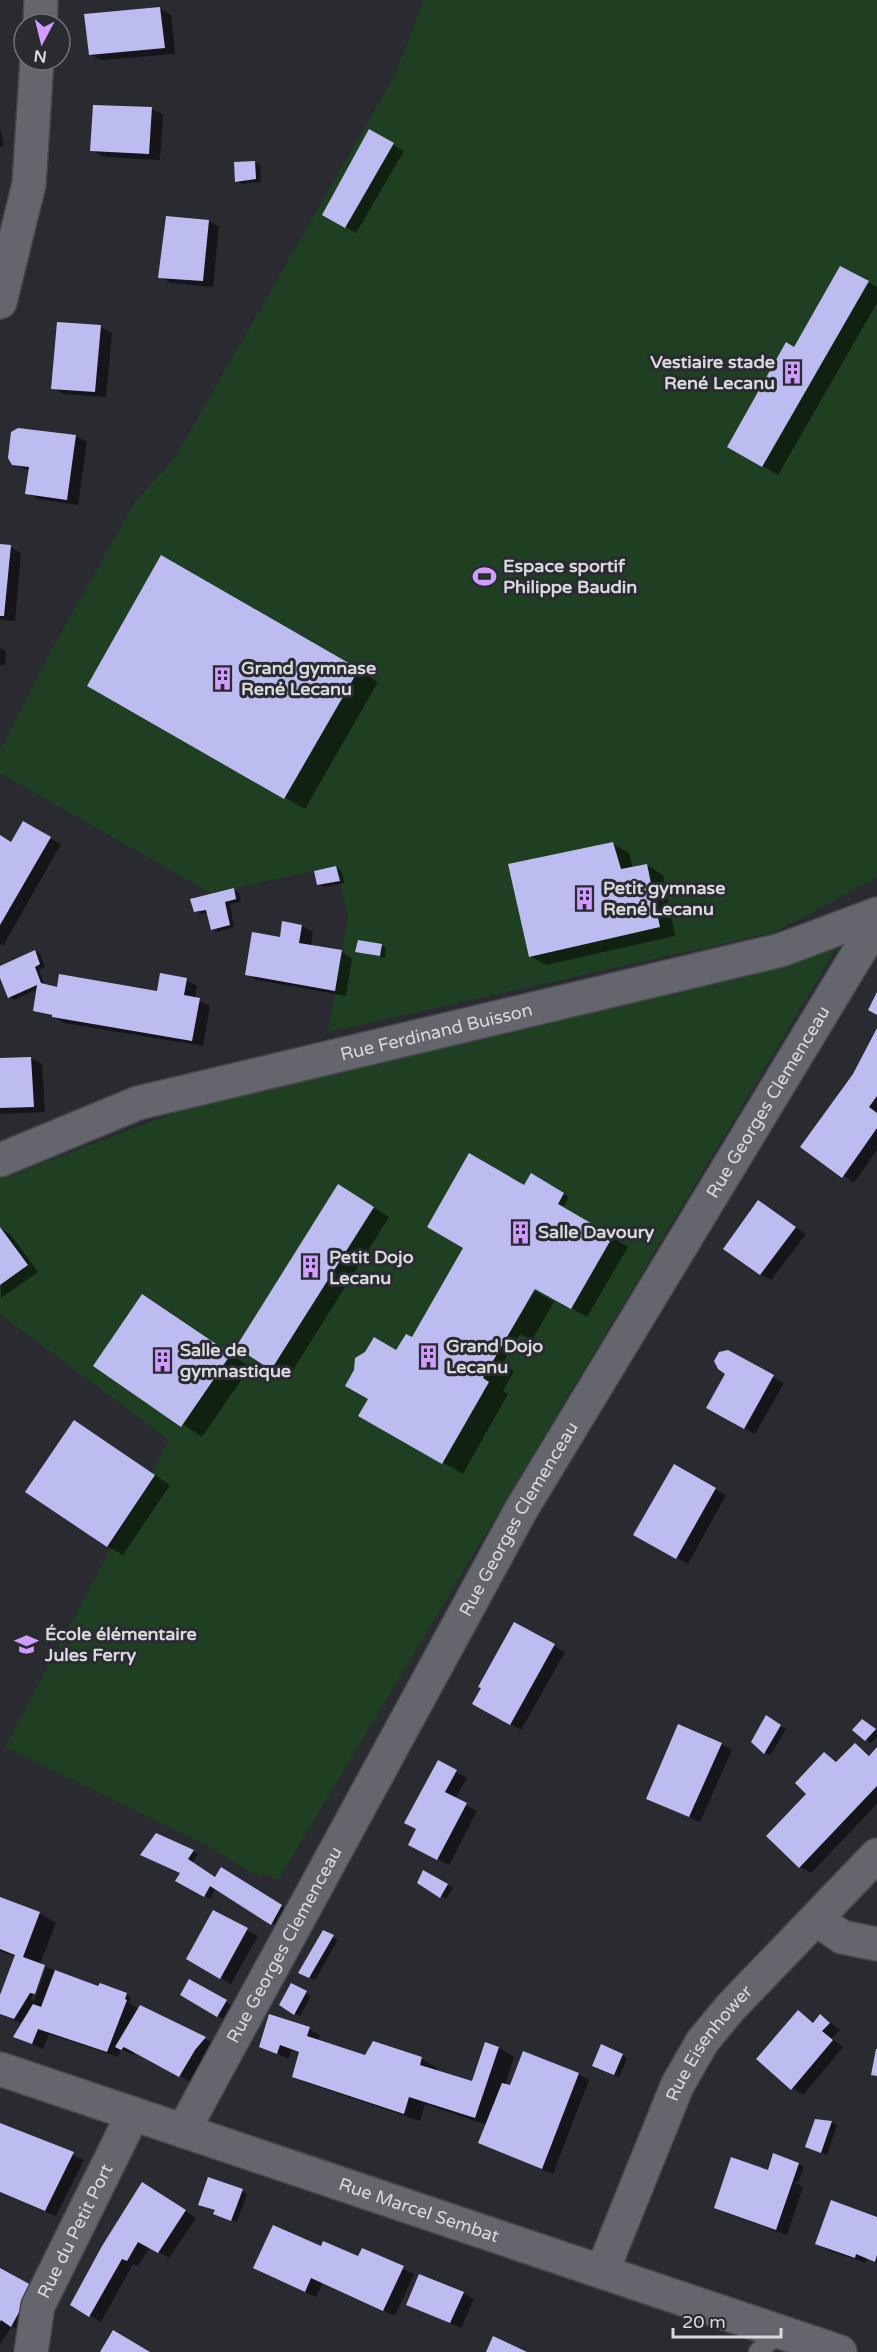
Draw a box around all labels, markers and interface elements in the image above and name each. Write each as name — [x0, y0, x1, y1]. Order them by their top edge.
north arrow — [12, 12, 72, 72]
text: N — [33, 45, 48, 67]
place label: Vestiaire stade René Lecanu — [650, 351, 775, 394]
building icon: Vestiaire stade René Lecanu — [780, 359, 806, 385]
place label: Espace sportif Philippe Baudin — [503, 555, 637, 598]
sports icon: Espace sportif Philippe Baudin — [472, 563, 498, 589]
place label: Grand gymnase René Lecanu — [241, 657, 376, 700]
building icon: Grand gymnase René Lecanu — [210, 665, 236, 691]
place label: Petit gymnase René Lecanu — [603, 877, 725, 920]
building icon: Petit gymnase René Lecanu — [572, 885, 598, 911]
street label: Rue Ferdinand Buisson — [338, 999, 535, 1065]
street label: Rue Georges Clemenceau — [701, 1002, 835, 1202]
building icon: Salle Davoury — [507, 1219, 533, 1245]
place label: Salle Davoury — [538, 1221, 655, 1243]
place label: Petit Dojo Lecanu — [329, 1246, 414, 1289]
building icon: Petit Dojo Lecanu — [298, 1254, 324, 1280]
place label: Grand Dojo Lecanu — [446, 1335, 543, 1378]
place label: Salle de gymnastique — [180, 1339, 291, 1382]
building icon: Grand Dojo Lecanu — [415, 1343, 441, 1369]
building icon: Salle de gymnastique — [149, 1347, 175, 1373]
street label: Rue Georges Clemenceau — [454, 1418, 583, 1620]
place label: École élémentaire Jules Ferry — [44, 1623, 197, 1666]
school or university icon: École élémentaire Jules Ferry — [14, 1631, 40, 1657]
street label: Rue Georges Clemenceau — [222, 1843, 347, 2047]
street label: Rue Eisenhower — [661, 1980, 757, 2104]
street label: Rue du Petit Port — [32, 2160, 118, 2302]
street label: Rue Marcel Sembat — [336, 2173, 502, 2247]
scale bar — [673, 2301, 781, 2339]
text: 20 m — [682, 2311, 726, 2333]

